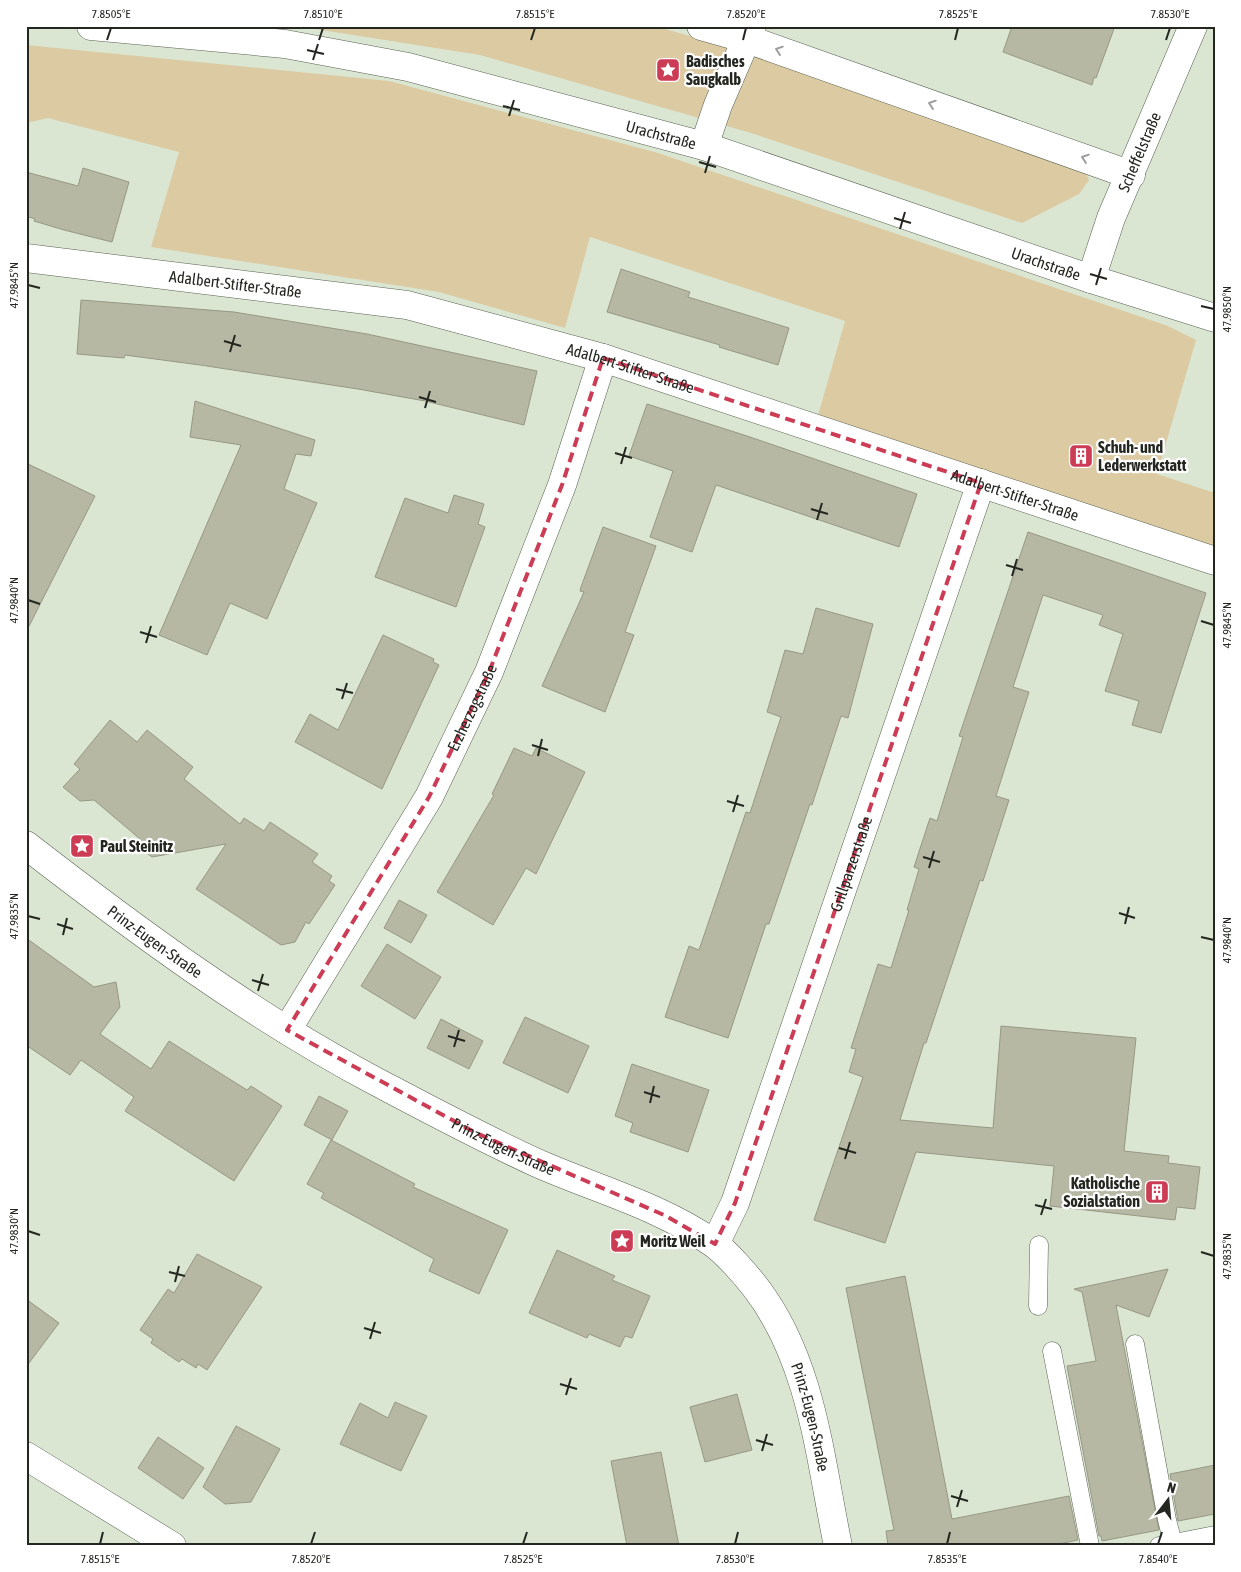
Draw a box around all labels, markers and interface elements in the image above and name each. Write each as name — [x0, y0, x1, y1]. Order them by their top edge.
text: 7.8505°E — [92, 7, 130, 21]
text: 7.8510°E — [304, 7, 342, 21]
text: 7.8515°E — [516, 7, 554, 21]
text: 7.8520°E — [727, 7, 765, 21]
text: 7.8525°E — [939, 7, 977, 21]
text: 7.8530°E — [1151, 7, 1189, 21]
one-way arrow — [775, 46, 783, 56]
place label: Badisches Saugkalb — [686, 52, 745, 88]
place icon: Badisches Saugkalb — [655, 57, 681, 83]
one-way arrow — [928, 100, 937, 110]
street label: Scheffelstraße — [1114, 109, 1164, 194]
street label: Urachstraße — [624, 117, 698, 153]
one-way arrow — [1081, 154, 1090, 164]
street label: Urachstraße — [1009, 243, 1083, 284]
text: 47.9845°N — [7, 262, 21, 308]
street label: Adalbert-Stifter-Straße — [168, 267, 303, 301]
text: 47.9850°N — [1220, 286, 1234, 332]
street label: Adalbert-Stifter-Straße — [564, 340, 697, 397]
place label: Schuh- und Lederwerkstatt — [1098, 438, 1187, 474]
building icon: Schuh- und Lederwerkstatt — [1068, 443, 1094, 469]
street label: Adalbert-Stifter-Straße — [949, 465, 1081, 524]
text: 47.9840°N — [7, 577, 21, 623]
text: 47.9845°N — [1220, 602, 1234, 648]
street label: Erzherzogstraße — [443, 662, 500, 754]
street label: Grillparzerstraße — [826, 814, 876, 914]
place icon: Paul Steinitz — [69, 833, 95, 859]
place label: Paul Steinitz — [100, 837, 173, 855]
text: 47.9835°N — [7, 893, 21, 939]
street label: Prinz-Eugen-Straße — [104, 901, 206, 981]
text: 47.9840°N — [1220, 917, 1234, 963]
street label: Prinz-Eugen-Straße — [449, 1114, 558, 1179]
place label: Katholische Sozialstation — [1064, 1174, 1140, 1210]
building icon: Katholische Sozialstation — [1144, 1179, 1170, 1205]
text: 47.9830°N — [7, 1208, 21, 1254]
place icon: Moritz Weil — [609, 1228, 635, 1254]
place label: Moritz Weil — [640, 1232, 706, 1250]
text: 47.9835°N — [1220, 1233, 1234, 1279]
street label: Prinz-Eugen-Straße — [788, 1360, 833, 1473]
north arrow — [1144, 1474, 1194, 1524]
text: N — [1165, 1479, 1178, 1496]
text: 7.8515°E — [81, 1552, 119, 1566]
text: 7.8520°E — [292, 1552, 330, 1566]
text: 7.8525°E — [504, 1552, 542, 1566]
text: 7.8530°E — [716, 1552, 754, 1566]
text: 7.8535°E — [928, 1552, 966, 1566]
text: 7.8540°E — [1139, 1552, 1177, 1566]

